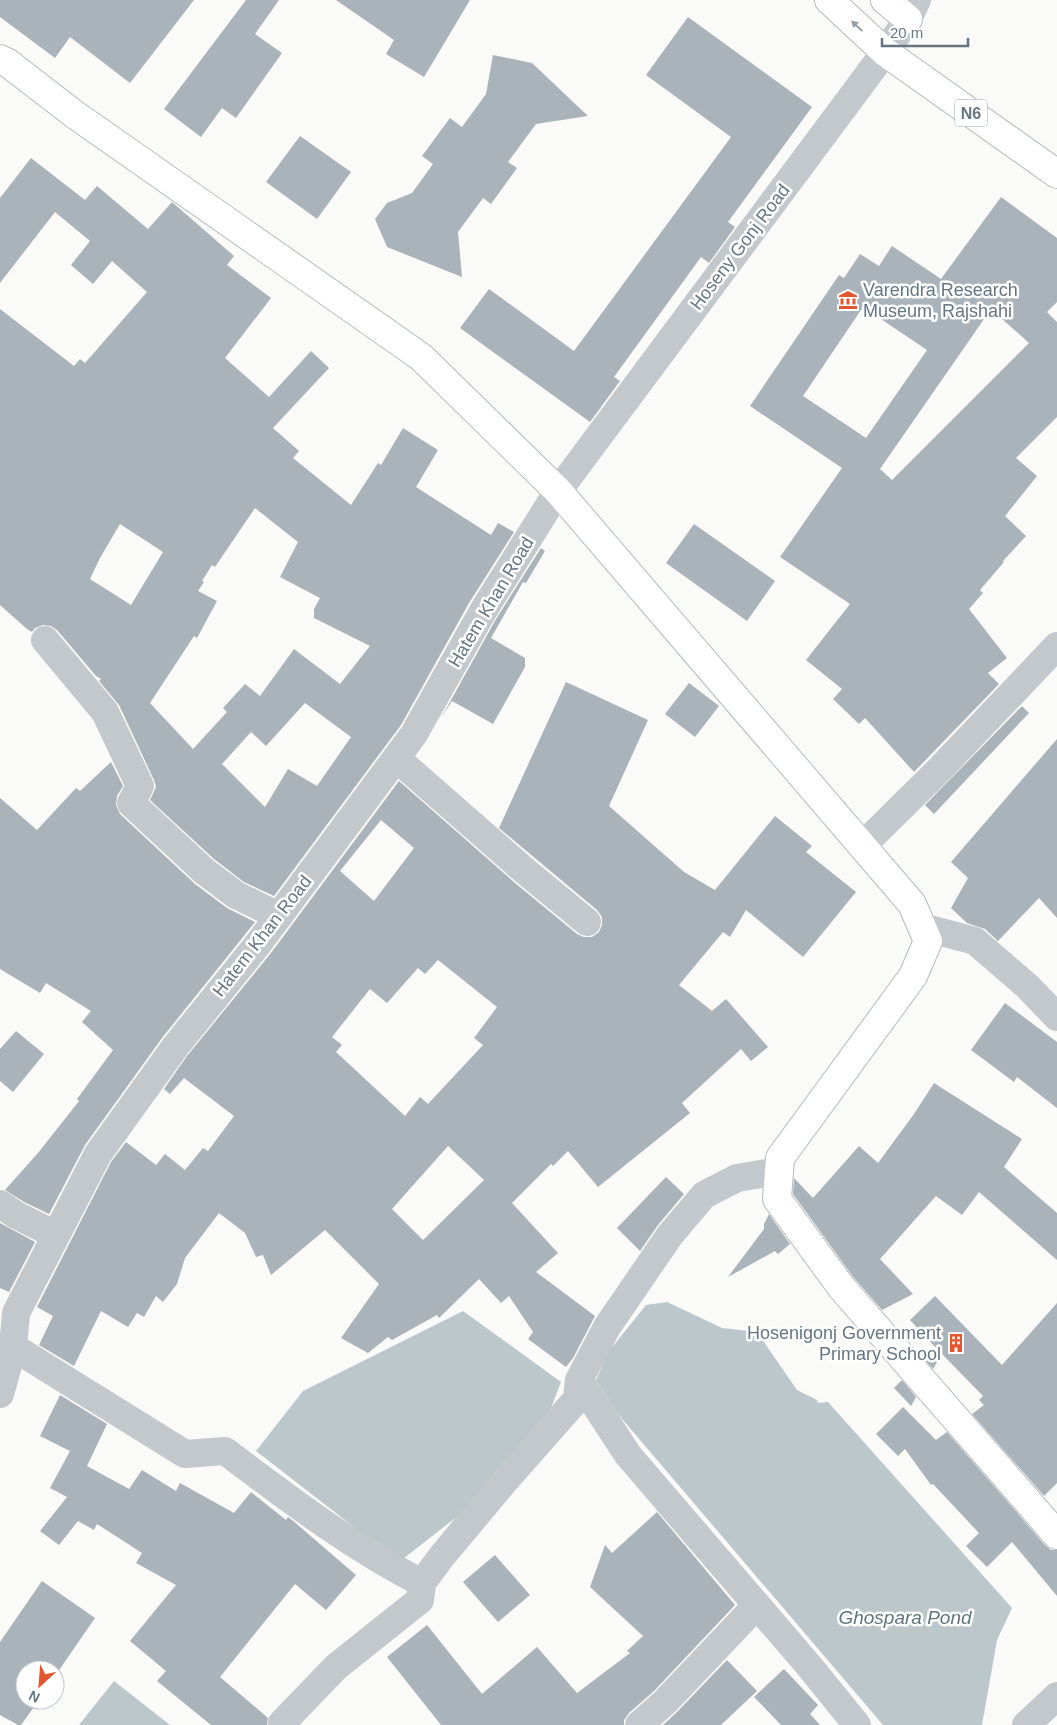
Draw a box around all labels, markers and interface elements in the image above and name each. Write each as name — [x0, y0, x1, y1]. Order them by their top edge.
scale bar — [882, 15, 968, 47]
one-way arrow — [851, 20, 863, 32]
text: 20 m — [890, 24, 923, 41]
road number: N6 — [955, 100, 987, 126]
street label: Hoseny Gonj Road — [686, 180, 794, 314]
place label: Varendra Research Museum, Rajshahi — [863, 280, 1018, 321]
museum icon: Varendra Research Museum, Rajshahi — [837, 289, 859, 311]
street label: Hatem Khan Road — [444, 533, 538, 671]
street label: Hatem Khan Road — [209, 871, 315, 1001]
place label: Hosenigonj Government Primary School — [747, 1323, 941, 1364]
building icon: Hosenigonj Government Primary School — [945, 1332, 967, 1354]
water label: Ghospara Pond — [838, 1607, 973, 1628]
north arrow — [15, 1660, 65, 1710]
text: N — [26, 1687, 42, 1706]

